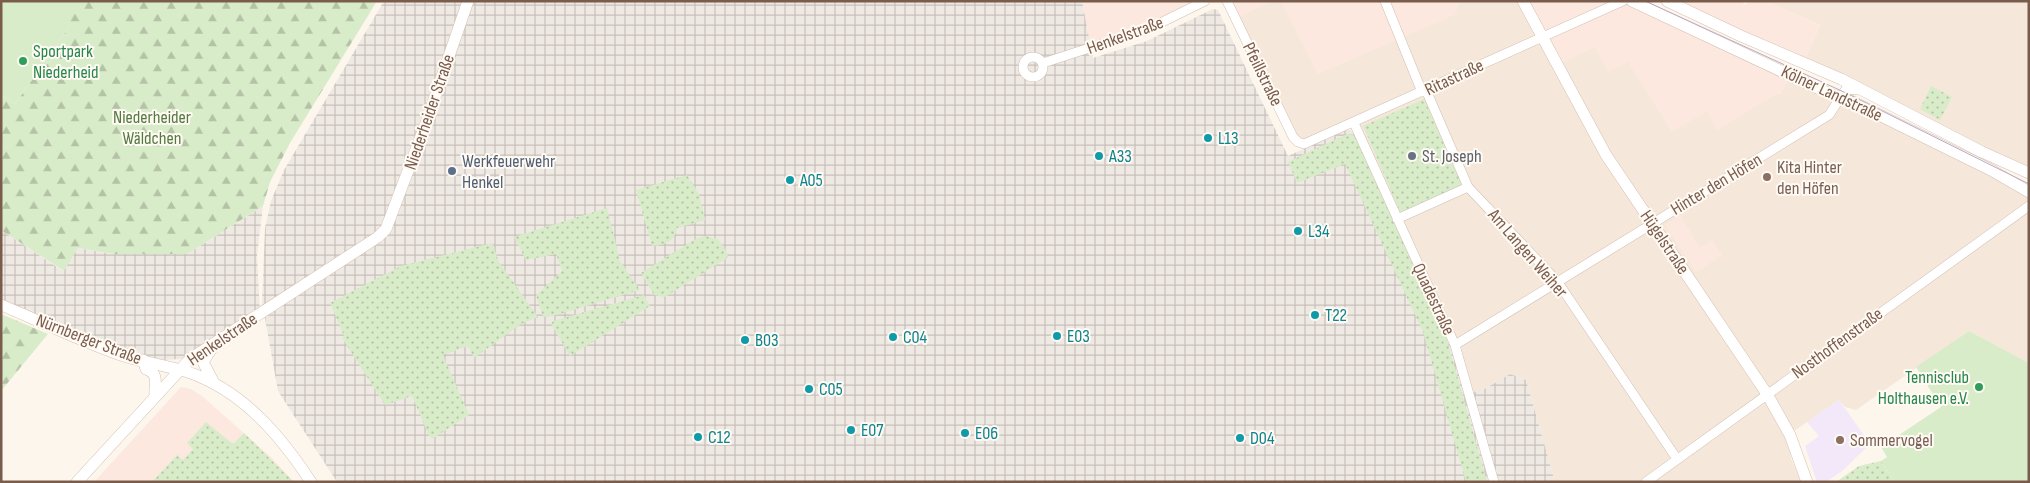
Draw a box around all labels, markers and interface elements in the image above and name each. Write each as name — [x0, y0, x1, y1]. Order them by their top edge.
street label: Henkelstraße — [1084, 12, 1166, 59]
street label: Pfeillstraße — [1238, 39, 1287, 110]
place label: Sportpark Niederheid — [33, 41, 98, 83]
street label: Niederheider Straße — [400, 52, 459, 173]
marker: Sportpark Niederheid — [17, 55, 29, 67]
street label: Ritastraße — [1421, 55, 1487, 100]
street label: Kölner Landstraße — [1778, 61, 1886, 126]
park label: Niederheider Wäldchen — [113, 107, 191, 149]
place label: L13 — [1218, 128, 1238, 149]
marker: L13 — [1202, 132, 1214, 144]
place label: A33 — [1108, 146, 1132, 167]
place label: St. Joseph — [1422, 146, 1482, 167]
street label: Hinter den Höfen — [1667, 149, 1766, 220]
marker: A33 — [1093, 150, 1105, 162]
marker: St. Joseph — [1406, 150, 1418, 162]
place label: Werkfeuerwehr Henkel — [462, 151, 555, 193]
place label: Kita Hinter den Höfen — [1777, 157, 1842, 199]
marker: Werkfeuerwehr Henkel — [446, 165, 458, 177]
place label: A05 — [799, 170, 823, 191]
marker: Kita Hinter den Höfen — [1761, 171, 1773, 183]
marker: A05 — [784, 174, 796, 186]
street label: Am Langen Weiher — [1483, 204, 1572, 302]
street label: Hügelstraße — [1635, 206, 1694, 278]
place label: L34 — [1308, 221, 1330, 242]
marker: L34 — [1292, 225, 1304, 237]
street label: Quadestraße — [1408, 260, 1459, 338]
street label: Nosthoffenstraße — [1788, 303, 1887, 383]
place label: T22 — [1325, 305, 1347, 326]
street label: Henkelstraße — [183, 308, 261, 370]
marker: T22 — [1309, 309, 1321, 321]
street label: Nürnberger Straße — [33, 310, 144, 369]
place label: E03 — [1067, 326, 1090, 347]
place label: C04 — [903, 327, 927, 348]
place label: B03 — [755, 330, 779, 351]
marker: E03 — [1051, 330, 1063, 342]
marker: C04 — [887, 331, 899, 343]
marker: B03 — [739, 334, 751, 346]
place label: Tennisclub Holthausen e.V. — [1878, 367, 1969, 409]
place label: C05 — [819, 379, 843, 400]
marker: Tennisclub Holthausen e.V. — [1973, 381, 1985, 393]
marker: C05 — [803, 383, 815, 395]
place label: E07 — [861, 420, 884, 441]
place label: E06 — [975, 423, 998, 444]
marker: E07 — [845, 424, 857, 436]
place label: C12 — [708, 427, 731, 448]
marker: E06 — [959, 427, 971, 439]
place label: D04 — [1250, 428, 1275, 449]
place label: Sommervogel — [1850, 430, 1933, 451]
marker: C12 — [692, 431, 704, 443]
marker: D04 — [1234, 432, 1246, 444]
marker: Sommervogel — [1834, 434, 1846, 446]

